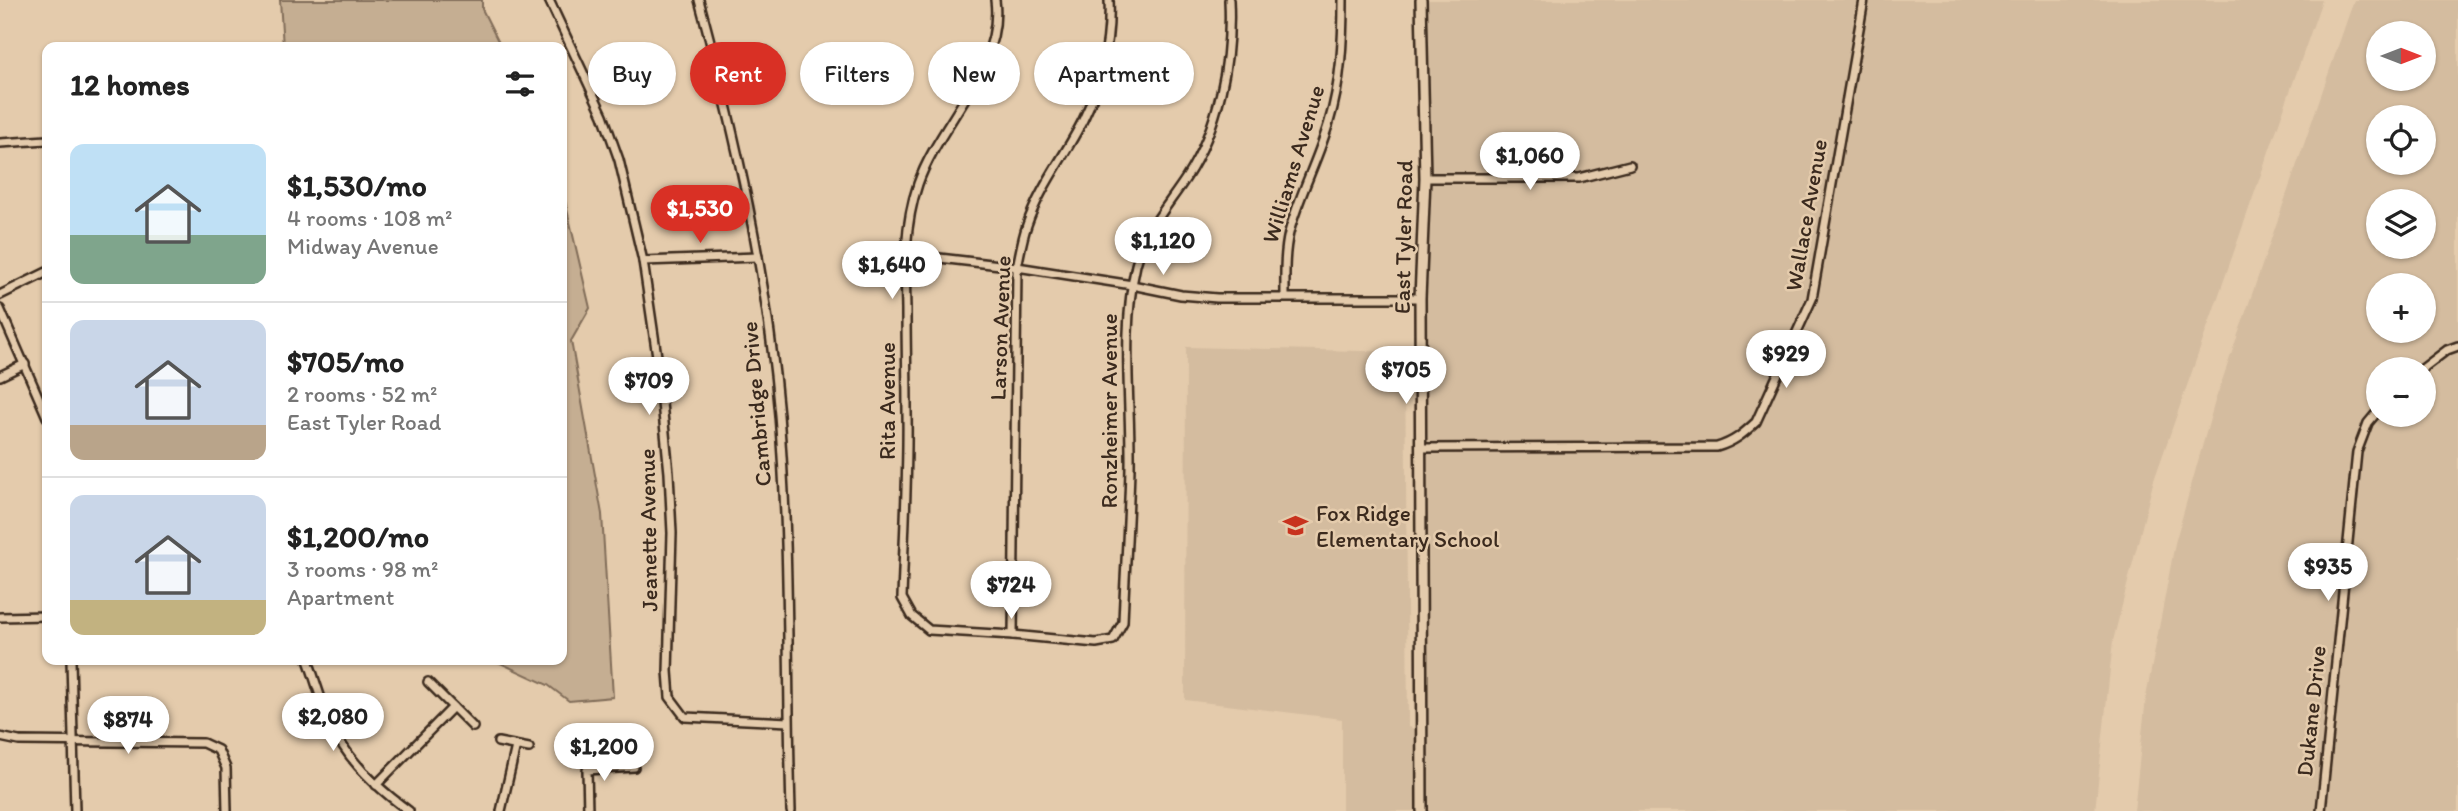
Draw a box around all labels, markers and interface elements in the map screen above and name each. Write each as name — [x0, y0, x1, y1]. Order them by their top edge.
north arrow — [2366, 21, 2436, 91]
map controls — [2366, 21, 2436, 427]
chip: Buy — [588, 42, 676, 105]
chip: Rent — [690, 42, 786, 105]
chip: Filters — [800, 42, 914, 105]
chip: New — [928, 42, 1020, 105]
chip: Apartment — [1034, 42, 1194, 105]
icon: filters — [501, 65, 539, 103]
text: 12 homes — [70, 66, 190, 103]
street label: Williams Avenue — [1256, 81, 1330, 247]
button: locate — [2366, 105, 2436, 175]
pin: $1,060 — [1473, 132, 1587, 192]
street label: Wallace Avenue — [1779, 137, 1833, 293]
text: $1,060 — [1496, 141, 1564, 169]
street label: East Tyler Road — [1388, 159, 1418, 314]
text: $1,530/mo — [287, 167, 427, 204]
icon: home — [126, 172, 210, 256]
pin: $1,530 — [643, 186, 757, 245]
button: layers — [2366, 189, 2436, 259]
text: $1,530 — [667, 194, 733, 222]
text: 4 rooms · 108 m² — [287, 204, 452, 232]
pin: $1,120 — [1106, 218, 1220, 277]
text: $1,120 — [1131, 226, 1195, 254]
text: Midway Avenue — [287, 232, 439, 260]
pin: $1,640 — [835, 242, 949, 301]
text: $1,640 — [858, 250, 926, 278]
street label: Larson Avenue — [983, 255, 1017, 401]
button: + — [2366, 273, 2436, 343]
street label: Ronzheimer Avenue — [1095, 313, 1123, 509]
street label: Cambridge Drive — [735, 320, 777, 488]
pin: $929 — [1745, 330, 1827, 390]
text: $929 — [1762, 339, 1810, 367]
street label: Rita Avenue — [873, 342, 901, 460]
text: $705/mo — [287, 343, 404, 380]
pin: $705 — [1365, 346, 1447, 406]
icon: home — [126, 348, 210, 432]
text: $705 — [1381, 355, 1431, 383]
button: − — [2366, 357, 2436, 427]
pin: $709 — [608, 358, 690, 417]
text: $709 — [624, 366, 674, 394]
text: 2 rooms · 52 m² — [287, 380, 437, 408]
text: East Tyler Road — [287, 408, 441, 436]
street label: Jeanette Avenue — [633, 448, 663, 612]
place label: Fox Ridge Elementary School — [1316, 499, 1500, 553]
school or university icon: Fox Ridge Elementary School — [1282, 512, 1310, 540]
text: $1,200/mo — [287, 518, 429, 555]
icon: home — [126, 523, 210, 607]
pin: $935 — [2287, 544, 2369, 603]
text: $935 — [2304, 552, 2352, 580]
text: 3 rooms · 98 m² — [287, 555, 438, 583]
pin: $724 — [970, 562, 1052, 621]
text: $724 — [987, 570, 1036, 598]
text: Apartment — [287, 583, 394, 611]
street label: Dukane Drive — [2290, 644, 2332, 778]
pin: $2,080 — [276, 694, 390, 753]
pin: $874 — [87, 696, 169, 756]
text: $2,080 — [298, 702, 368, 730]
text: $874 — [103, 705, 153, 733]
pin: $1,200 — [547, 724, 661, 783]
text: $1,200 — [570, 732, 638, 760]

